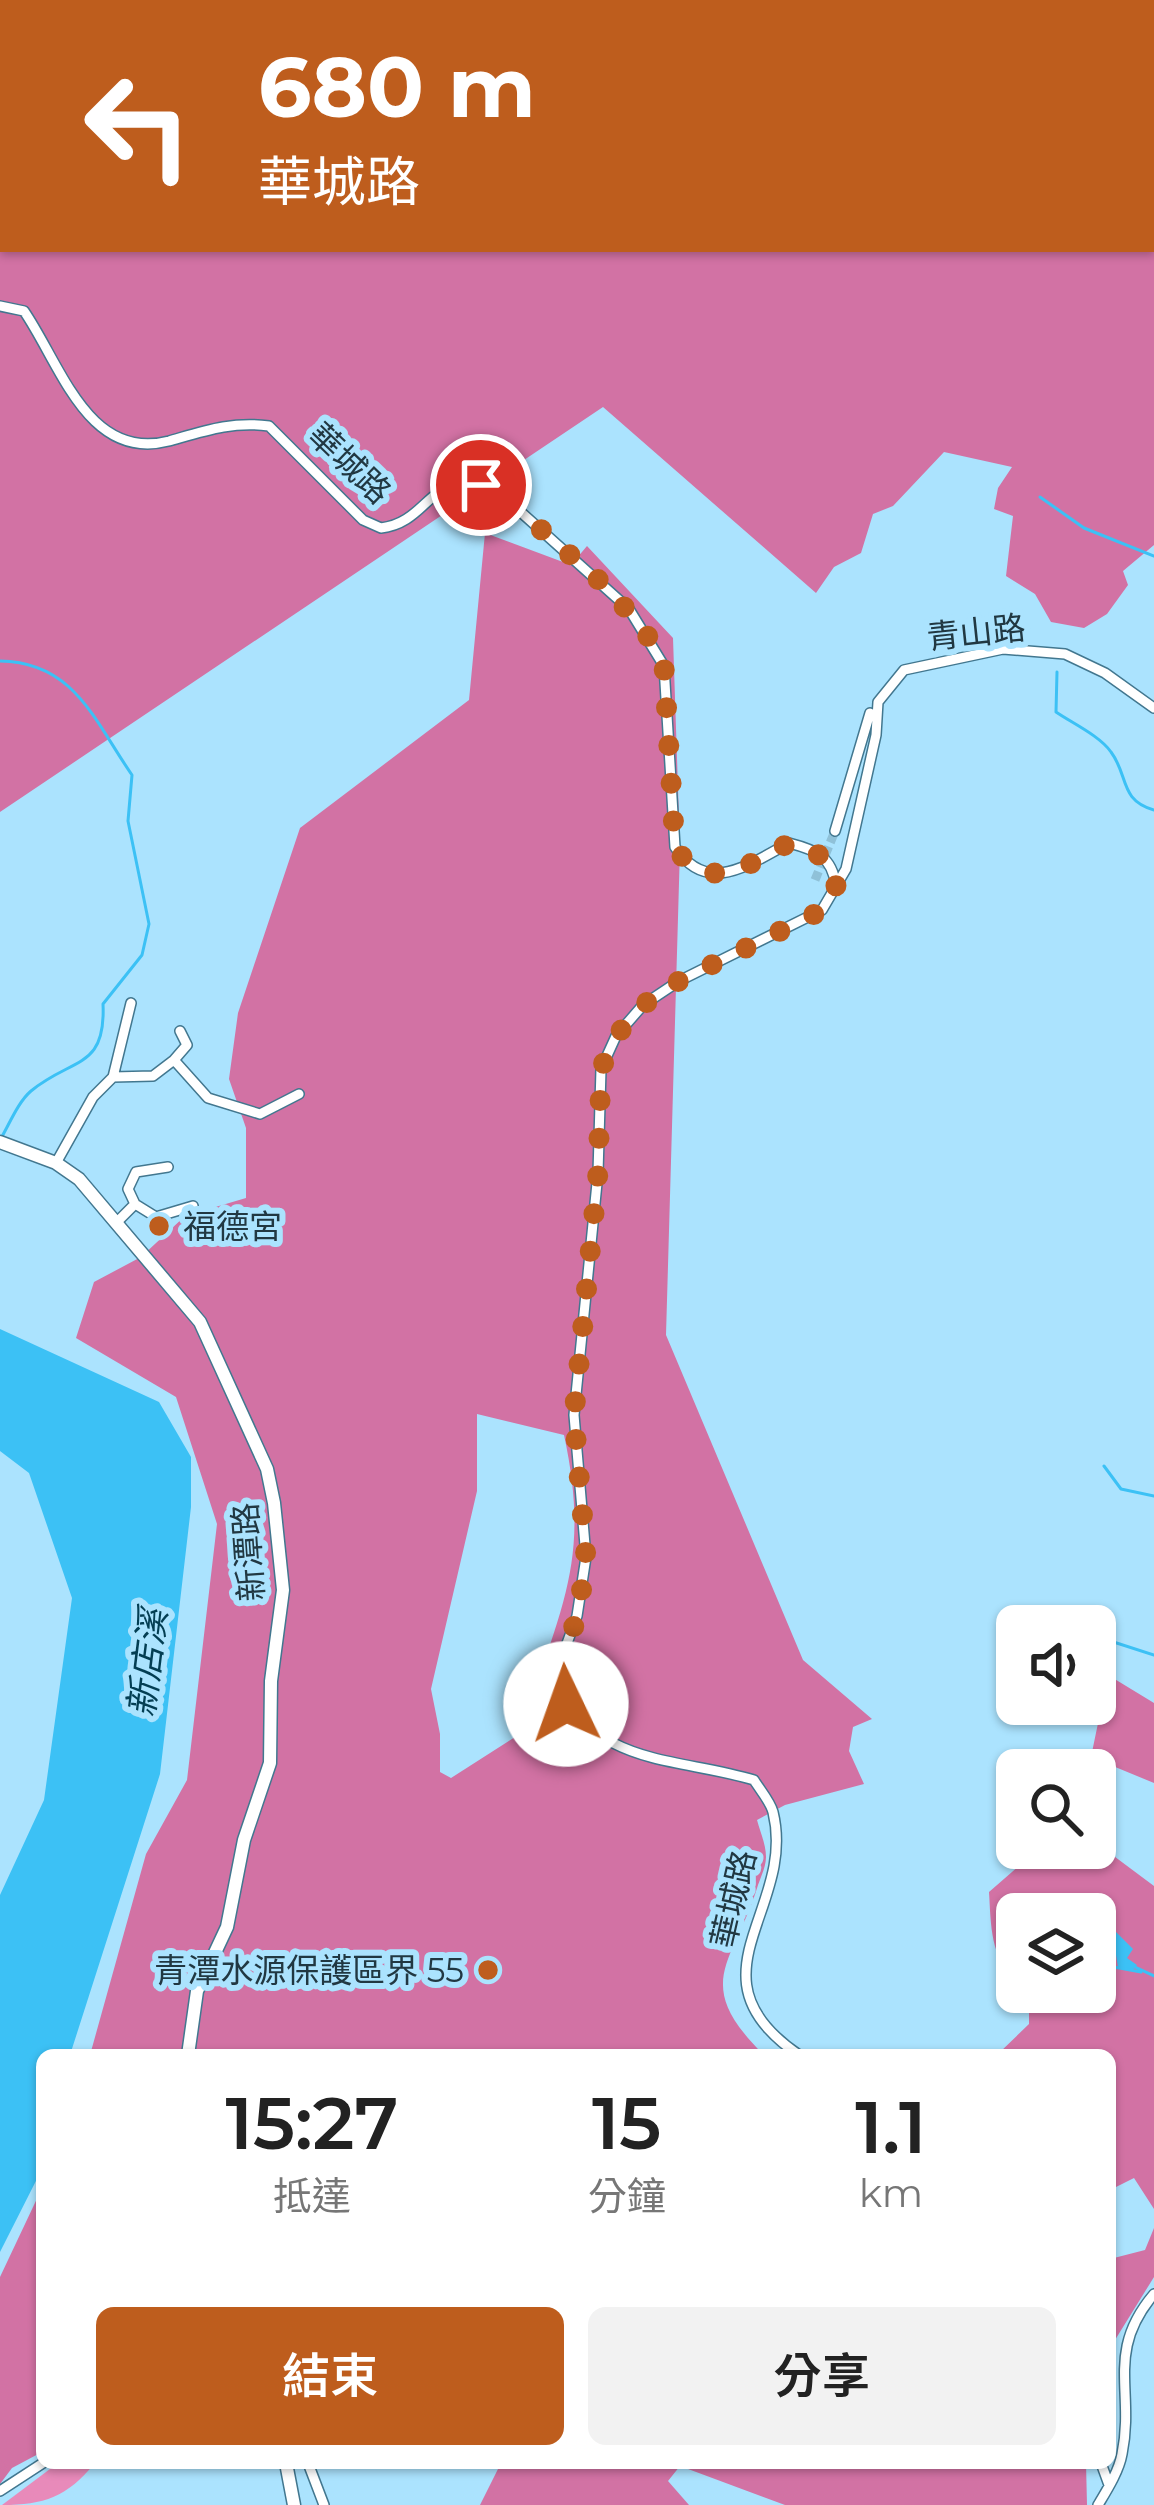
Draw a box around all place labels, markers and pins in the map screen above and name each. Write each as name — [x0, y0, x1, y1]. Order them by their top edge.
pin — [430, 434, 532, 536]
place label: 福德宮 — [183, 1206, 282, 1246]
marker: 福德宮 — [146, 1213, 172, 1239]
place label: 青潭水源保護區界 55 — [154, 1950, 464, 1990]
marker: 青潭水源保護區界 55 — [475, 1957, 501, 1983]

